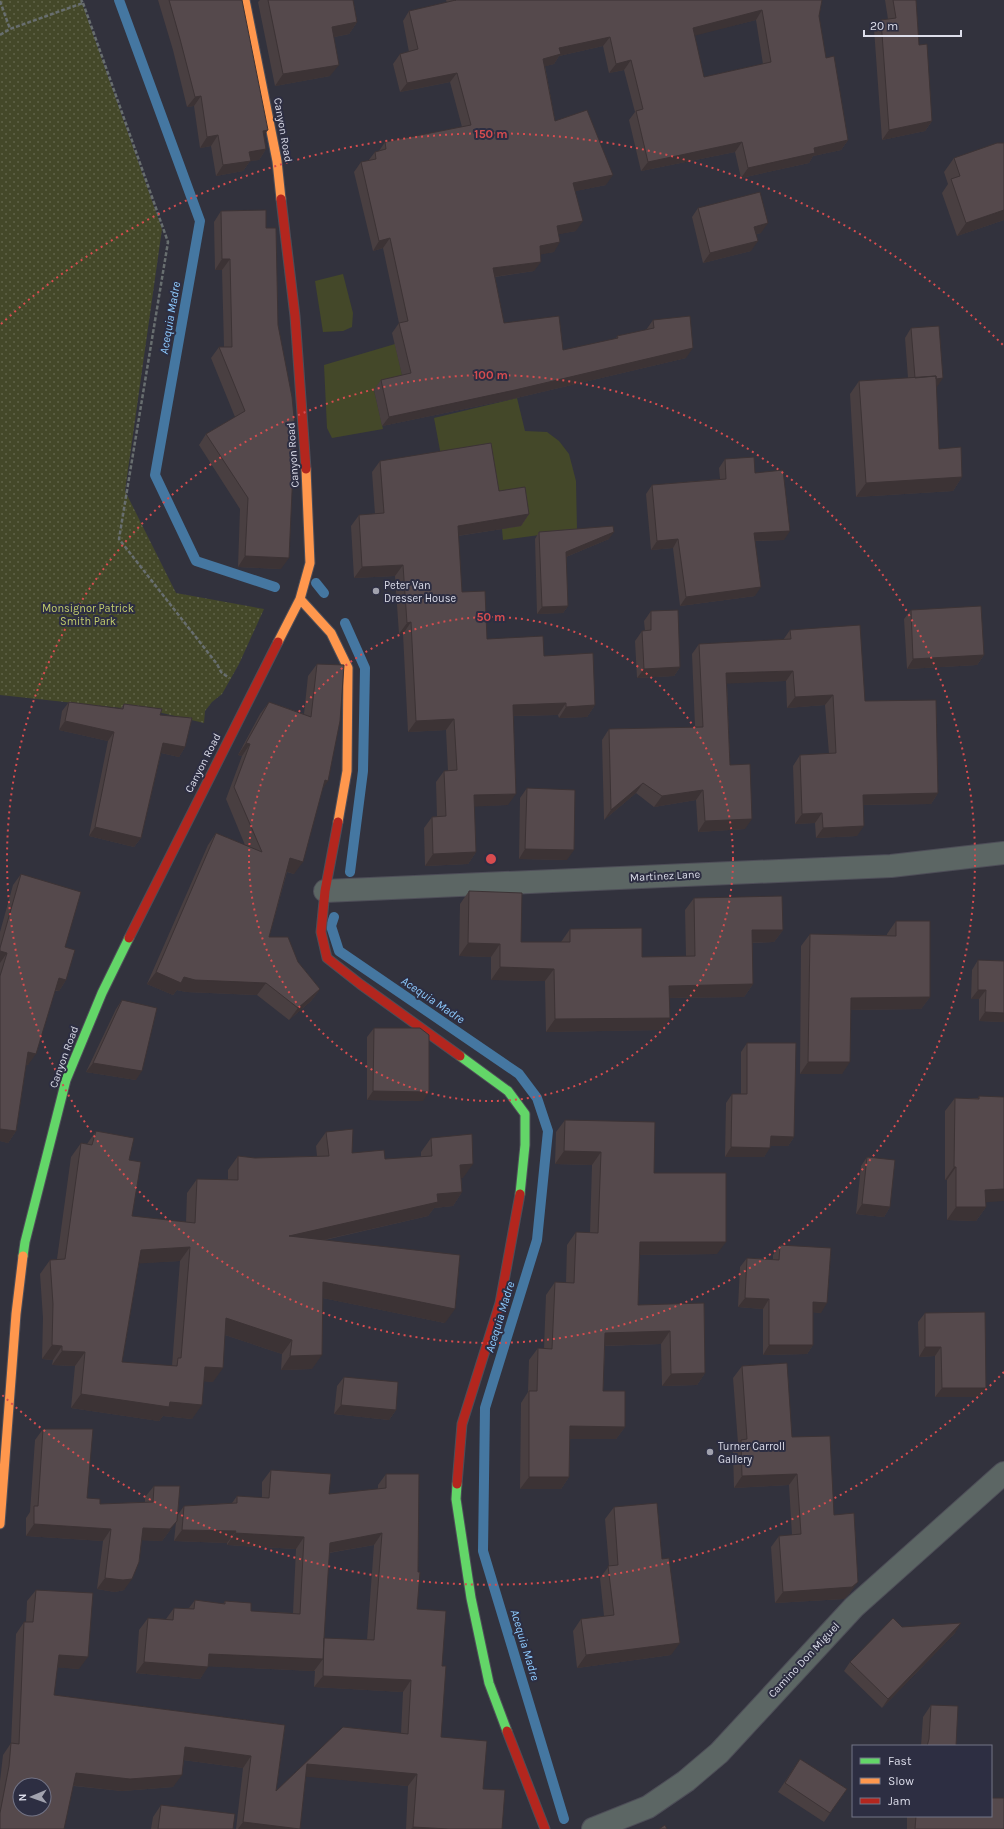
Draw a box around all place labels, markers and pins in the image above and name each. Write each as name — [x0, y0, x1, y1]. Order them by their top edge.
place label: Peter Van Dresser House — [384, 579, 456, 605]
marker: Peter Van Dresser House — [371, 586, 381, 596]
centre of rings — [484, 852, 498, 866]
place label: Turner Carroll Gallery — [718, 1440, 785, 1466]
marker: Turner Carroll Gallery — [705, 1447, 715, 1457]

